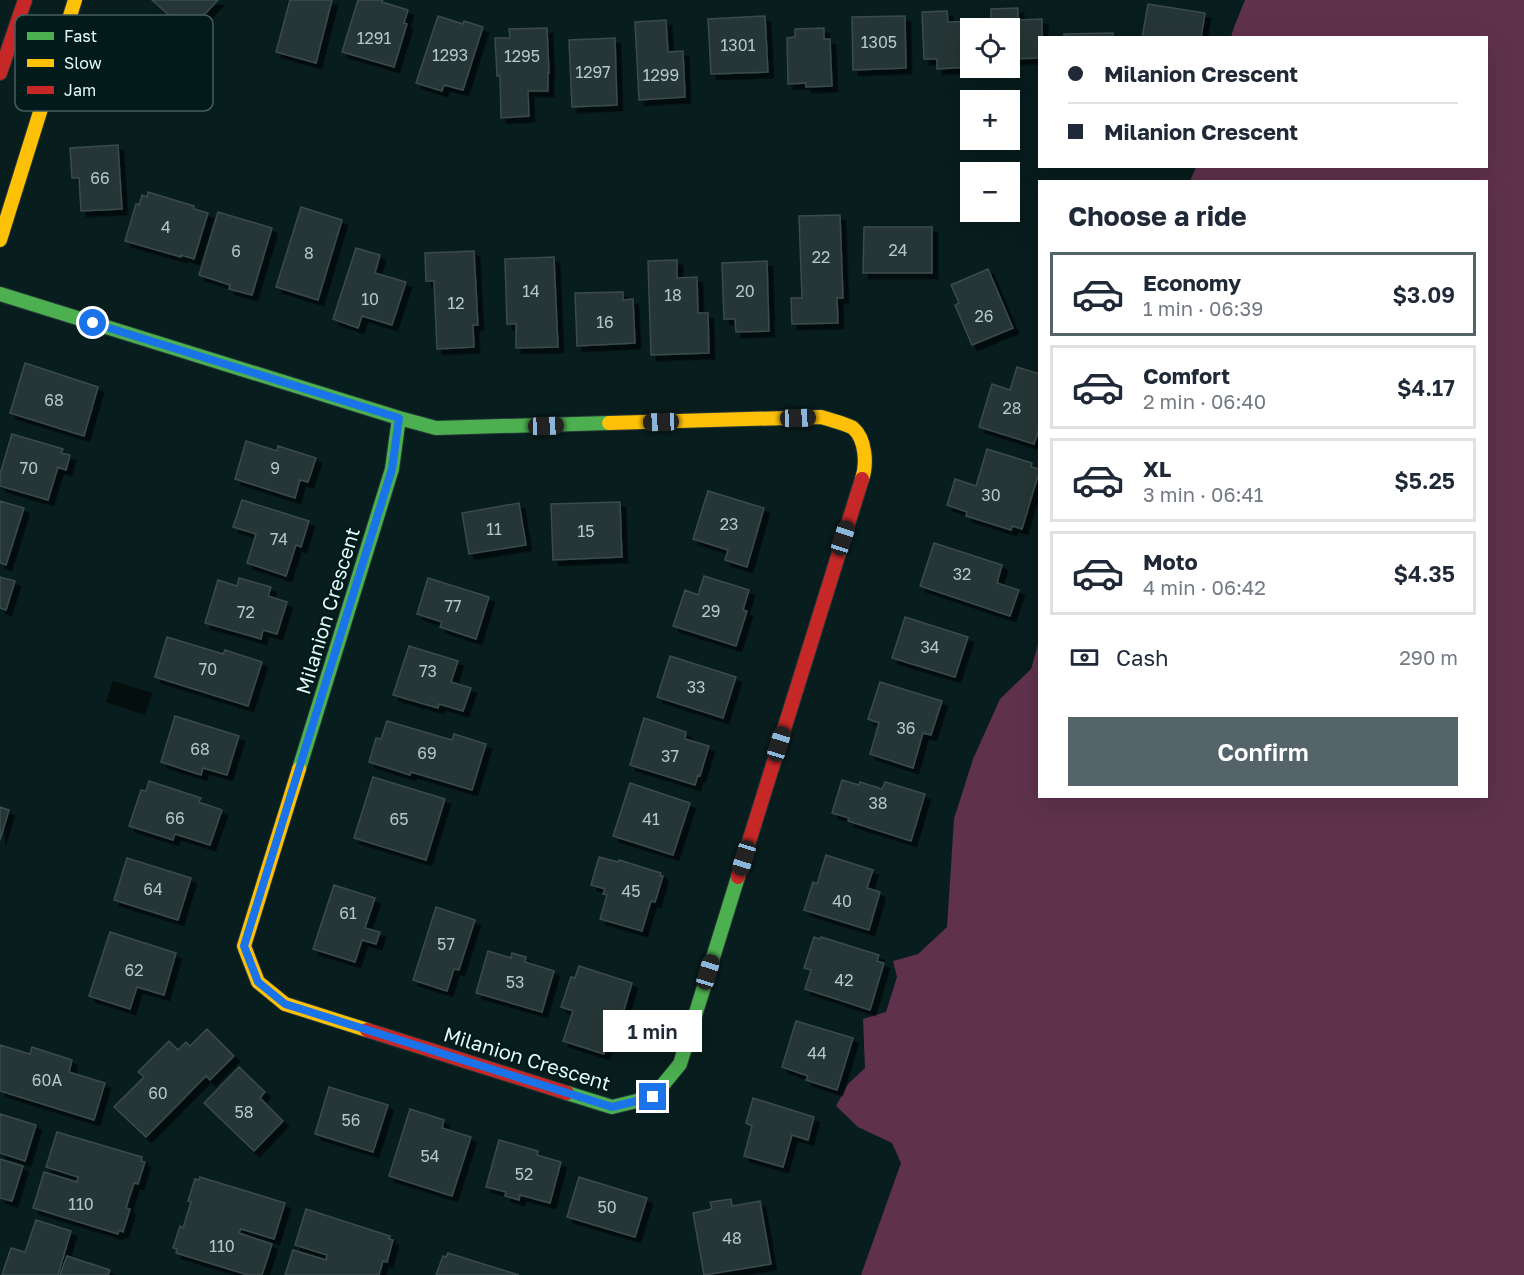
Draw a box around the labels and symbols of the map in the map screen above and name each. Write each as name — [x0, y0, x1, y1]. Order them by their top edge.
legend — [15, 15, 213, 111]
text: Fast — [64, 26, 97, 46]
house number: 1291 — [357, 28, 391, 48]
house number: 1305 — [861, 32, 897, 52]
house number: 1301 — [721, 35, 756, 55]
house number: 1293 — [432, 45, 468, 65]
house number: 1295 — [504, 46, 540, 66]
text: Slow — [64, 53, 102, 73]
house number: 1297 — [575, 62, 611, 82]
house number: 1299 — [643, 65, 679, 85]
text: Jam — [64, 80, 96, 100]
house number: 66 — [90, 168, 110, 188]
house number: 4 — [161, 217, 171, 237]
house number: 24 — [888, 240, 908, 260]
house number: 6 — [231, 241, 241, 261]
house number: 8 — [304, 243, 314, 263]
house number: 22 — [812, 247, 830, 267]
house number: 14 — [522, 281, 540, 301]
house number: 20 — [735, 281, 755, 301]
house number: 18 — [664, 285, 682, 305]
house number: 10 — [361, 289, 379, 309]
house number: 12 — [447, 293, 465, 313]
house number: 26 — [975, 306, 993, 326]
route start — [79, 309, 106, 336]
house number: 16 — [596, 312, 614, 332]
house number: 68 — [44, 390, 64, 410]
house number: 28 — [1002, 398, 1022, 418]
car — [780, 408, 816, 428]
car — [643, 412, 679, 432]
car — [528, 416, 564, 436]
house number: 70 — [20, 458, 38, 478]
house number: 9 — [270, 458, 280, 478]
house number: 30 — [981, 485, 1001, 505]
house number: 23 — [720, 514, 738, 534]
car — [829, 518, 857, 558]
house number: 11 — [486, 519, 502, 539]
house number: 15 — [577, 521, 595, 541]
street label: Milanion Crescent — [290, 524, 364, 697]
house number: 74 — [270, 529, 288, 549]
house number: 32 — [953, 564, 971, 584]
house number: 77 — [445, 596, 461, 616]
house number: 29 — [702, 601, 720, 621]
house number: 72 — [237, 602, 255, 622]
house number: 34 — [920, 637, 940, 657]
house number: 70 — [199, 659, 217, 679]
house number: 73 — [419, 661, 437, 681]
house number: 33 — [687, 677, 705, 697]
house number: 36 — [896, 718, 916, 738]
car — [765, 724, 793, 764]
house number: 68 — [190, 739, 210, 759]
house number: 69 — [417, 743, 437, 763]
house number: 37 — [661, 746, 679, 766]
house number: 38 — [868, 793, 888, 813]
house number: 66 — [165, 808, 185, 828]
house number: 65 — [390, 809, 408, 829]
house number: 41 — [642, 809, 660, 829]
car — [730, 838, 758, 878]
house number: 64 — [143, 879, 163, 899]
house number: 45 — [621, 881, 641, 901]
house number: 40 — [832, 891, 852, 911]
house number: 61 — [339, 903, 357, 923]
house number: 57 — [437, 934, 455, 954]
car — [694, 952, 722, 992]
house number: 62 — [125, 960, 143, 980]
house number: 42 — [834, 970, 854, 990]
house number: 53 — [506, 972, 524, 992]
callout: 1 min — [604, 1010, 702, 1052]
street label: Milanion Crescent — [441, 1021, 614, 1095]
house number: 44 — [807, 1043, 827, 1063]
house number: 60A — [32, 1070, 62, 1090]
house number: 60 — [148, 1083, 168, 1103]
route end — [639, 1083, 666, 1110]
house number: 58 — [234, 1102, 254, 1122]
house number: 56 — [342, 1110, 360, 1130]
house number: 54 — [420, 1146, 440, 1166]
house number: 52 — [515, 1164, 533, 1184]
house number: 110 — [68, 1194, 94, 1214]
house number: 50 — [597, 1197, 617, 1217]
house number: 48 — [722, 1228, 742, 1248]
house number: 110 — [209, 1236, 235, 1256]

